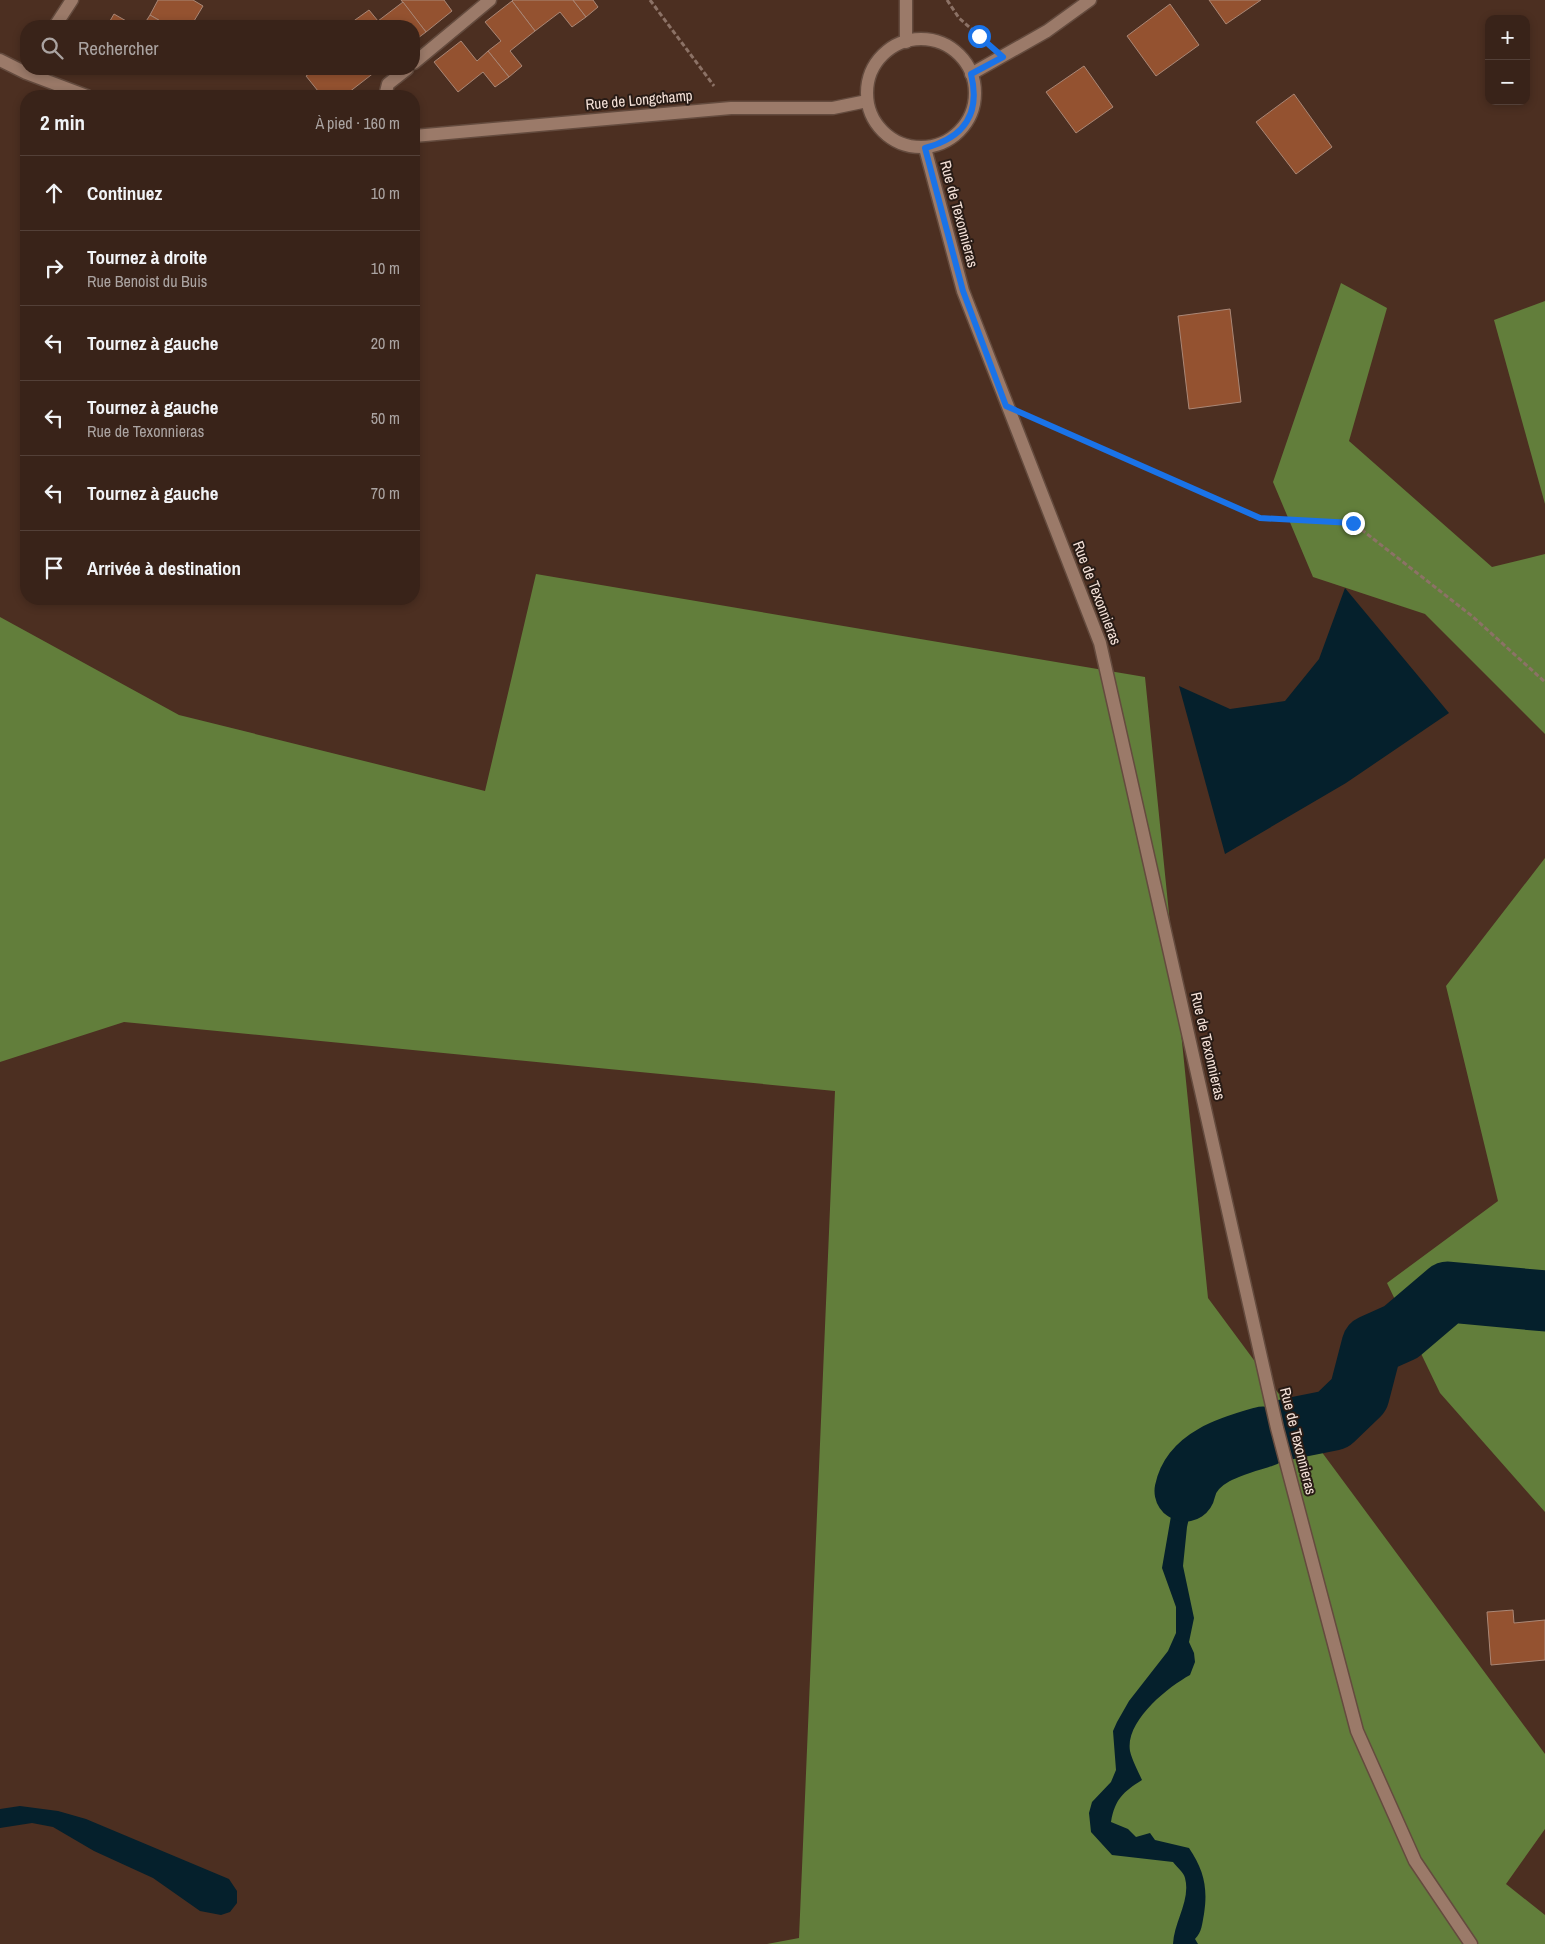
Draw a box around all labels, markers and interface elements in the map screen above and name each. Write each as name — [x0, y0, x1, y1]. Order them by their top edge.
map controls — [1485, 15, 1530, 105]
button: + — [1485, 15, 1530, 60]
search box — [20, 20, 420, 75]
route start — [968, 25, 991, 48]
icon: search — [38, 34, 66, 62]
text: Rechercher — [78, 35, 159, 61]
button: − — [1485, 60, 1530, 105]
street label: Rue de Longchamp — [585, 84, 694, 115]
text: 2 min — [40, 108, 85, 137]
text: À pied · 160 m — [315, 112, 400, 134]
street label: Rue de Texonnieras — [935, 158, 984, 270]
icon: ahead — [40, 179, 68, 207]
text: Continuez — [87, 180, 162, 206]
text: 10 m — [371, 182, 400, 204]
text: Tournez à droite — [87, 244, 207, 270]
icon: right — [40, 254, 68, 282]
text: 10 m — [371, 257, 400, 279]
text: Rue Benoist du Buis — [87, 270, 207, 292]
icon: left — [40, 329, 68, 357]
text: Tournez à gauche — [87, 330, 218, 356]
text: 20 m — [371, 332, 400, 354]
text: Tournez à gauche — [87, 394, 218, 420]
icon: left — [40, 404, 68, 432]
text: 50 m — [371, 407, 400, 429]
text: Rue de Texonnieras — [87, 420, 204, 442]
icon: left — [40, 479, 68, 507]
text: Tournez à gauche — [87, 480, 218, 506]
text: 70 m — [371, 482, 400, 504]
route end — [1342, 512, 1365, 535]
street label: Rue de Texonnieras — [1068, 538, 1127, 648]
icon: arrive — [40, 554, 68, 582]
text: Arrivée à destination — [87, 555, 241, 581]
street label: Rue de Texonnieras — [1186, 990, 1231, 1102]
street label: Rue de Texonnieras — [1275, 1385, 1322, 1497]

